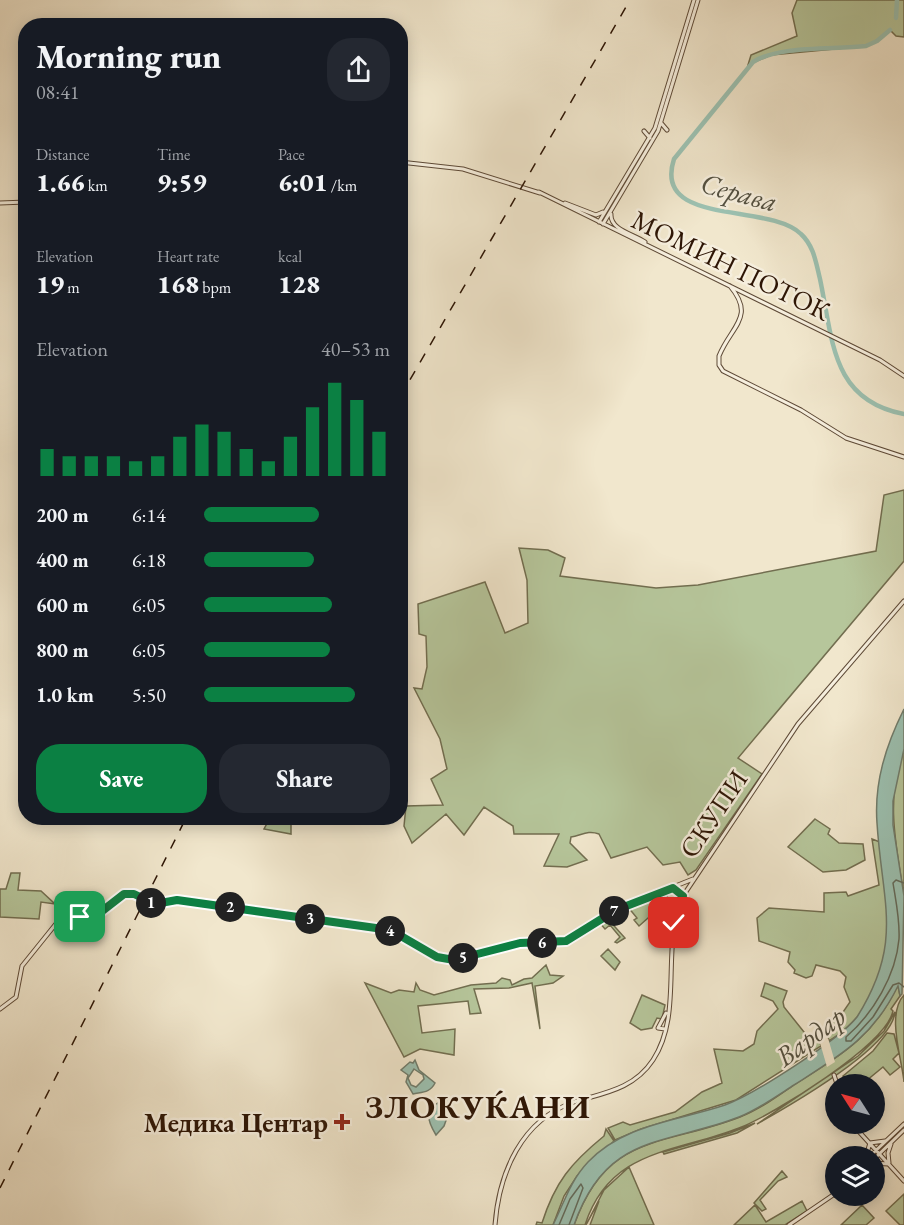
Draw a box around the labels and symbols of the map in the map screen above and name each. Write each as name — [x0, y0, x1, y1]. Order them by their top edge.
water label: Серава — [697, 165, 781, 219]
street label: МОМИН ПОТОК — [626, 202, 836, 328]
street label: СКУПИ — [671, 763, 755, 865]
pin: 1 — [136, 888, 166, 918]
pin — [54, 891, 105, 942]
pin: 2 — [215, 892, 245, 922]
pin: 7 — [599, 896, 629, 926]
pin — [648, 897, 699, 948]
pin: 3 — [295, 904, 325, 934]
pin: 4 — [375, 916, 405, 946]
pin: 6 — [527, 928, 557, 958]
pin: 5 — [448, 943, 478, 973]
water label: Вардар — [767, 998, 853, 1075]
north arrow — [825, 1074, 885, 1134]
district label: ЗЛОКУЌАНИ — [365, 1085, 591, 1128]
place label: Медика Центар — [143, 1105, 328, 1140]
marker: Медика Центар — [333, 1113, 351, 1131]

